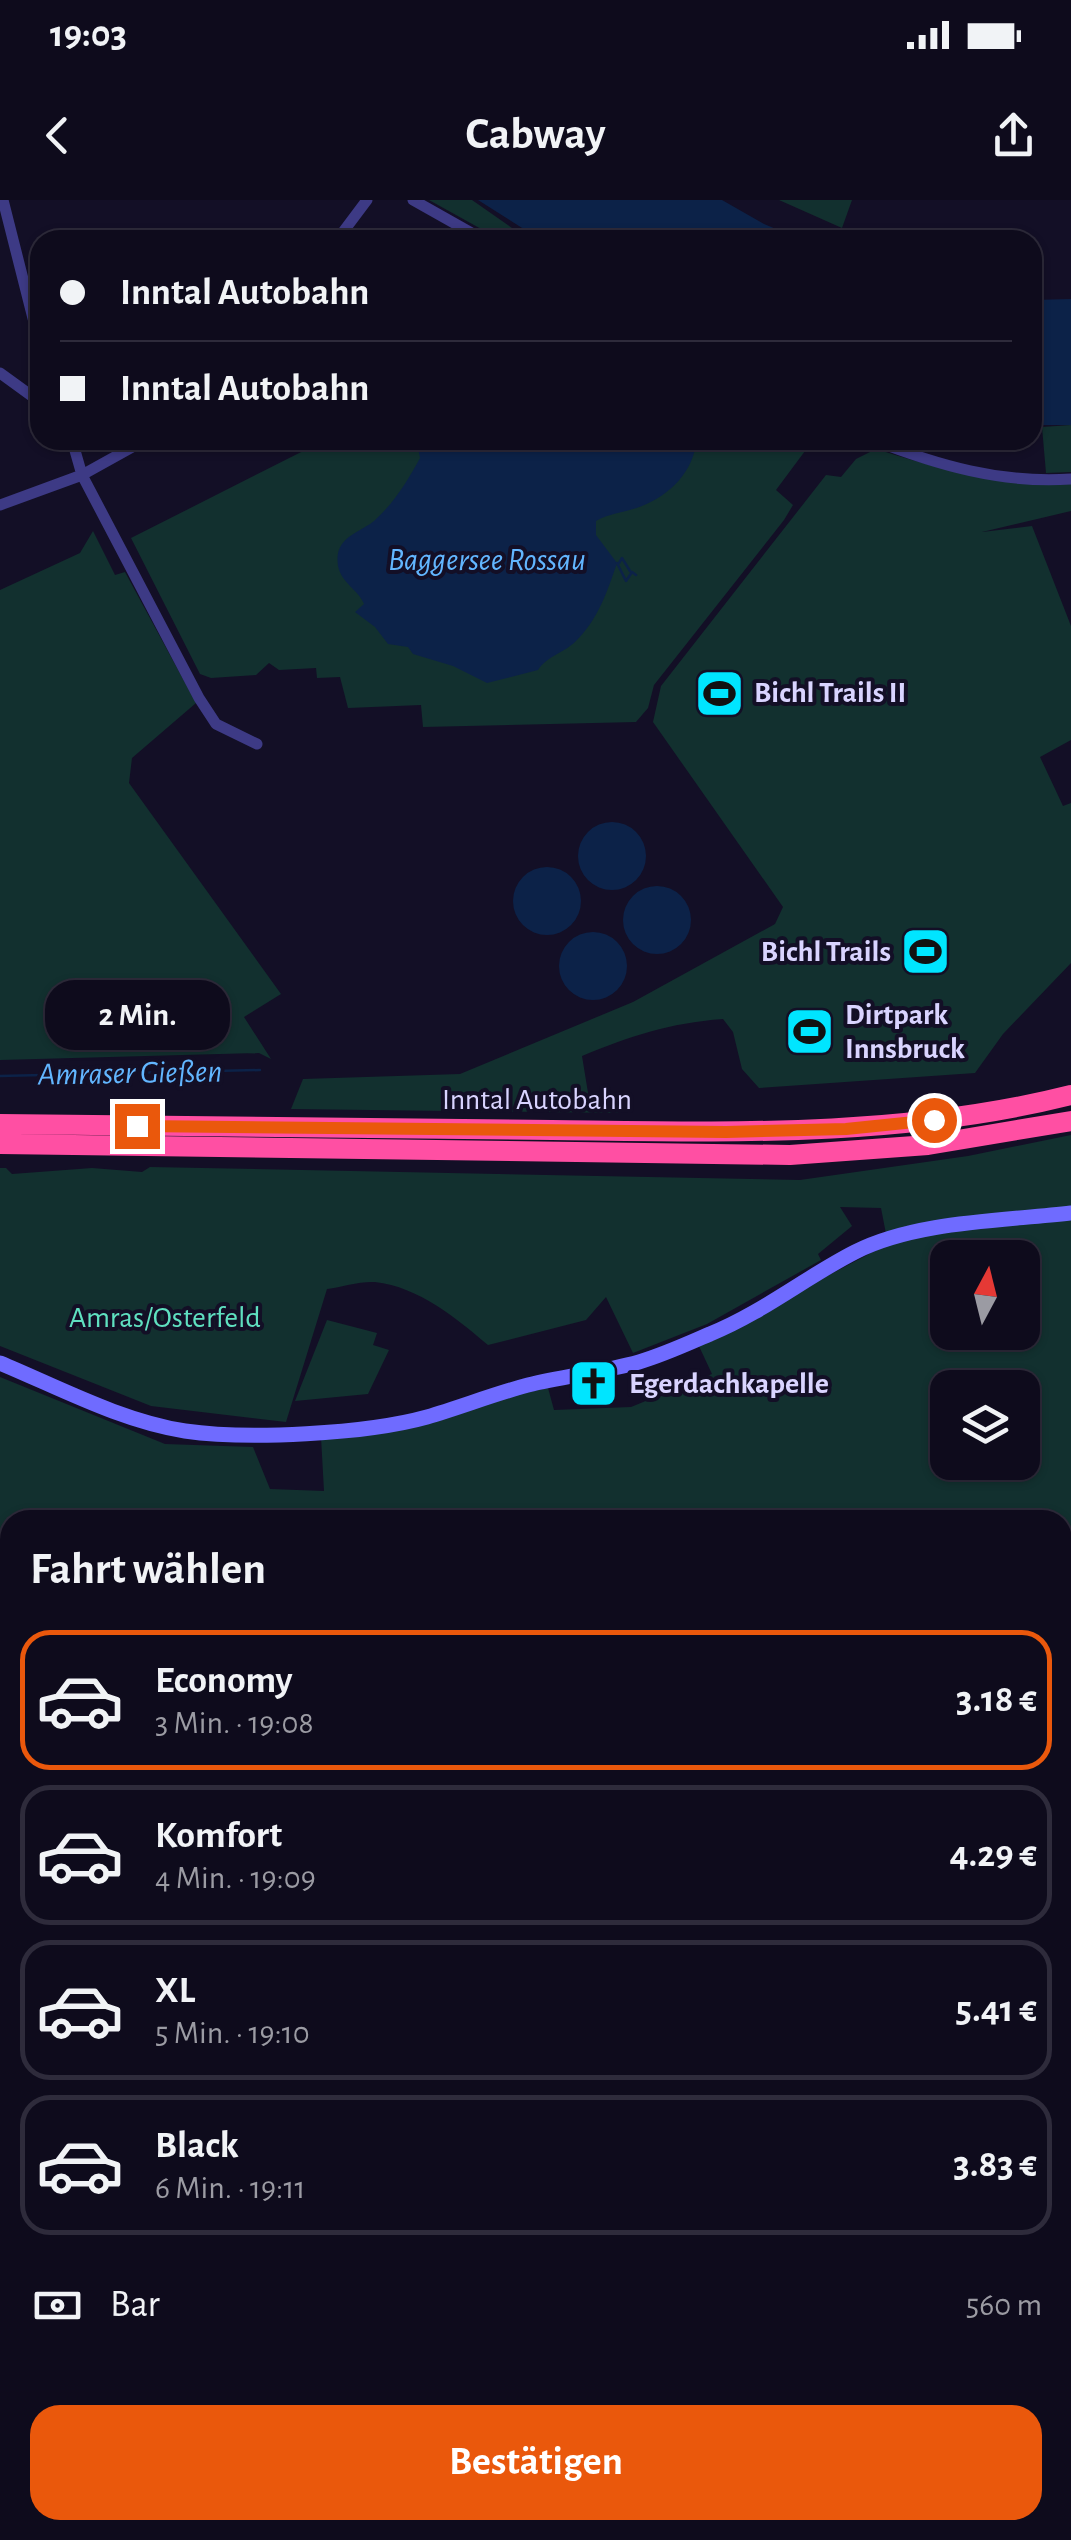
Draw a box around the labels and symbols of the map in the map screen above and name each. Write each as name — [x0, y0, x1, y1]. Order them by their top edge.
water label: Baggersee Rossau — [388, 544, 586, 576]
sports icon: Bichl Trails II — [693, 667, 745, 719]
place label: Bichl Trails II — [754, 678, 906, 708]
sports icon: Bichl Trails — [900, 926, 952, 978]
place label: Bichl Trails — [761, 937, 891, 967]
callout: 2 Min. — [44, 981, 230, 1051]
place label: Dirtpark Innsbruck — [845, 1000, 965, 1064]
sports icon: Dirtpark Innsbruck — [784, 1006, 836, 1058]
water label: Amraser Gießen — [37, 1055, 222, 1091]
street label: Inntal Autobahn — [442, 1085, 632, 1115]
route start — [912, 1098, 957, 1143]
route end — [115, 1104, 160, 1149]
north arrow — [930, 1240, 1040, 1350]
park label: Amras/Osterfeld — [69, 1303, 261, 1333]
church icon: Egerdachkapelle — [568, 1358, 620, 1410]
place label: Egerdachkapelle — [629, 1369, 829, 1399]

